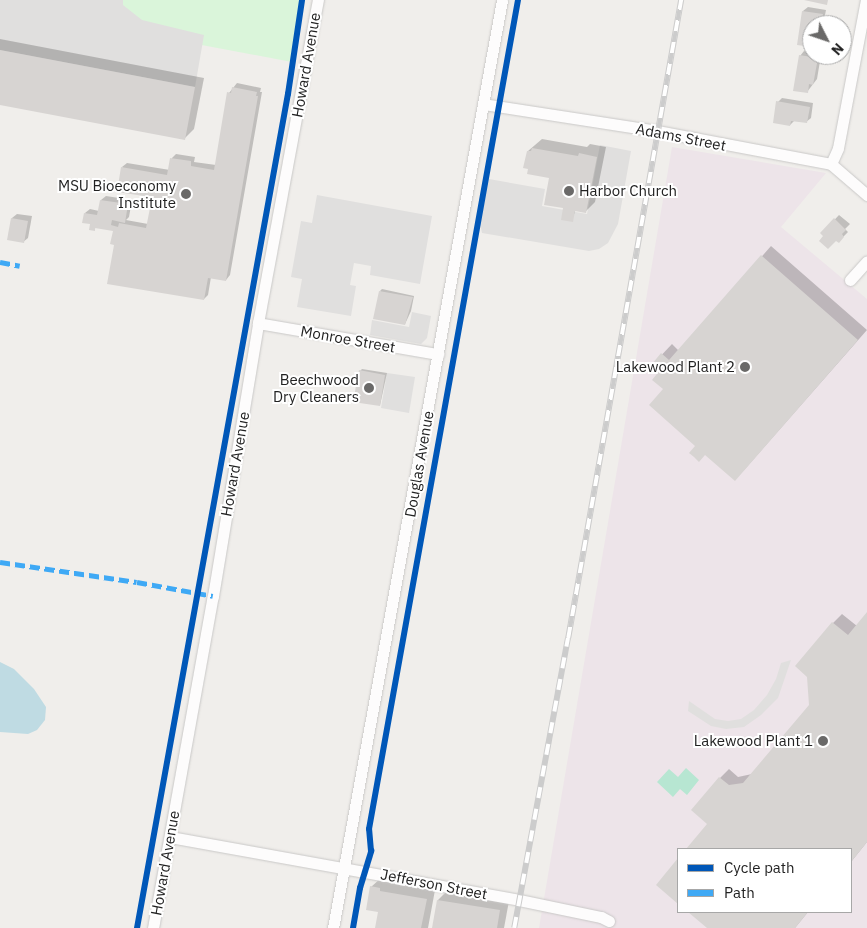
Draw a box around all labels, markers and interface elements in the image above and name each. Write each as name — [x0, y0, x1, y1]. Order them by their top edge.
street label: Howard Avenue — [288, 11, 324, 119]
north arrow — [802, 15, 852, 65]
text: N — [827, 39, 848, 59]
street label: Adams Street — [634, 119, 728, 155]
place label: MSU Bioeconomy Institute — [58, 176, 176, 211]
place label: Harbor Church — [579, 182, 677, 200]
marker: Harbor Church — [563, 185, 575, 197]
marker: MSU Bioeconomy Institute — [180, 188, 192, 200]
street label: Monroe Street — [299, 322, 397, 356]
place label: Lakewood Plant 2 — [616, 358, 735, 376]
marker: Lakewood Plant 2 — [739, 361, 751, 373]
place label: Beechwood Dry Cleaners — [273, 370, 359, 405]
marker: Beechwood Dry Cleaners — [363, 382, 375, 394]
street label: Douglas Avenue — [401, 409, 437, 519]
street label: Howard Avenue — [217, 410, 253, 518]
place label: Lakewood Plant 1 — [694, 732, 813, 750]
marker: Lakewood Plant 1 — [817, 735, 829, 747]
street label: Howard Avenue — [147, 809, 183, 917]
legend — [677, 848, 852, 913]
text: Cycle path — [724, 858, 795, 877]
street label: Jefferson Street — [379, 865, 489, 903]
text: Path — [724, 883, 755, 902]

